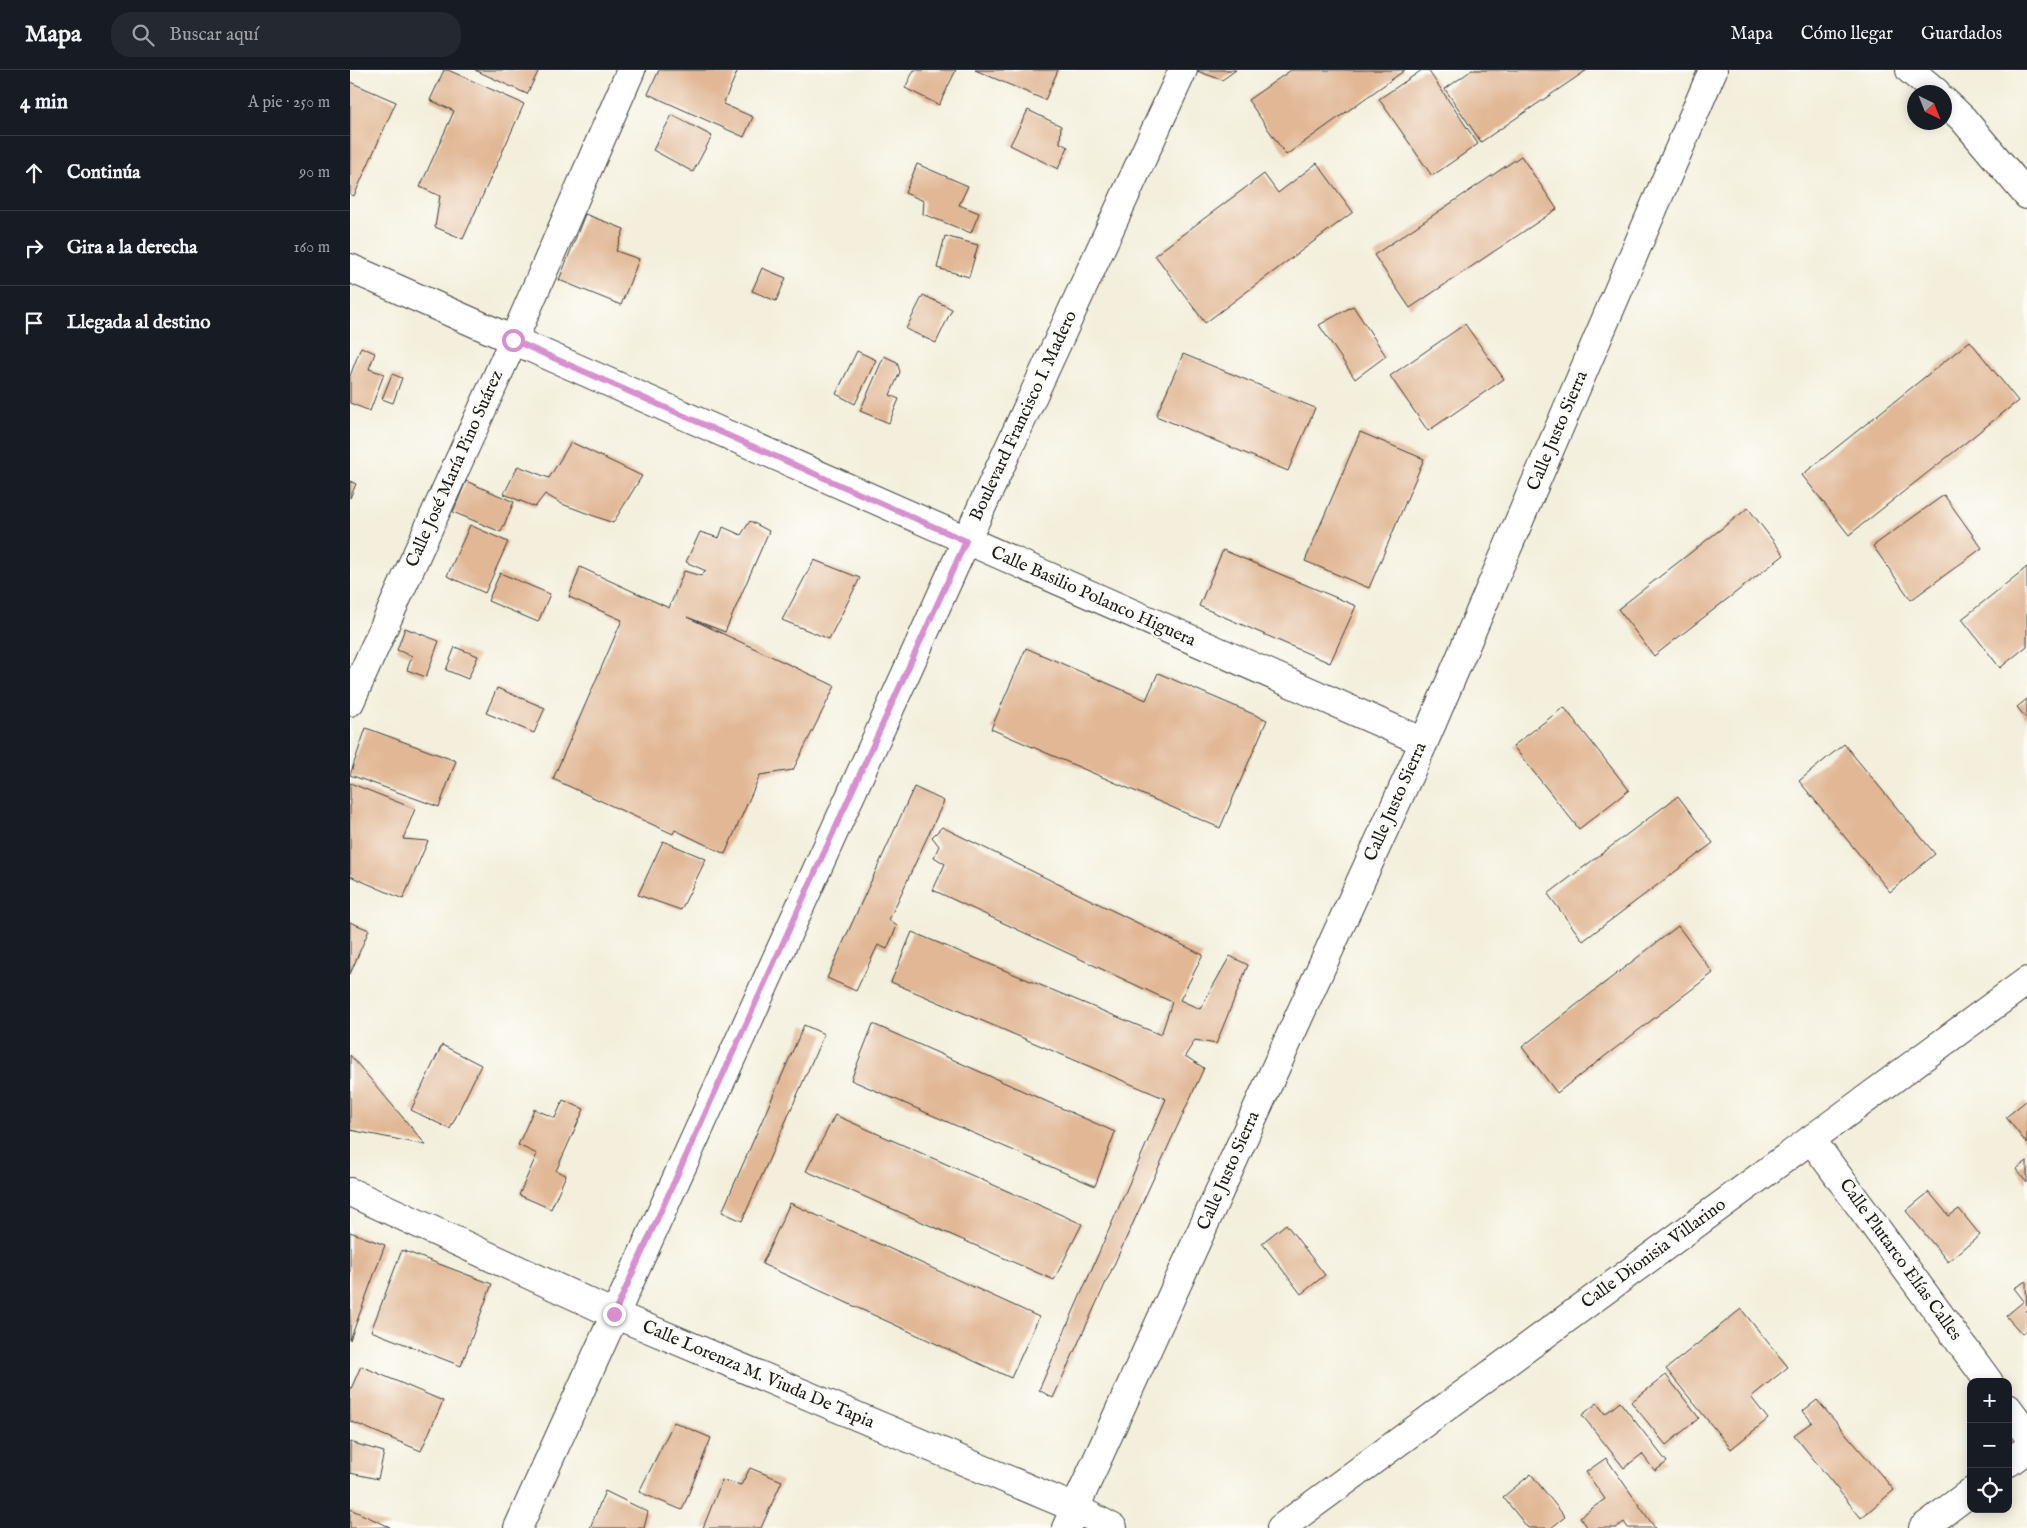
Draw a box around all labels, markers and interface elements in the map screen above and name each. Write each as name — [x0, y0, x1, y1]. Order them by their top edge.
search box — [111, 12, 461, 57]
text: Mapa — [25, 19, 81, 50]
icon: search — [129, 21, 157, 49]
text: Buscar aquí — [169, 23, 258, 47]
text: Mapa — [1730, 23, 1773, 46]
text: Cómo llegar — [1801, 23, 1893, 46]
text: Guardados — [1921, 23, 2002, 46]
north arrow — [1907, 85, 1952, 130]
text: 4 min — [20, 89, 68, 116]
text: A pie · 250 m — [248, 93, 330, 113]
icon: ahead — [20, 159, 48, 187]
text: Continúa — [67, 161, 141, 185]
text: 90 m — [299, 163, 330, 183]
icon: right — [20, 234, 48, 262]
text: Gira a la derecha — [67, 236, 197, 260]
text: 160 m — [294, 238, 330, 258]
street label: Boulevard Francisco I. Madero — [965, 307, 1083, 525]
icon: arrive — [20, 309, 48, 337]
text: Llegada al destino — [67, 311, 210, 335]
route start — [502, 329, 525, 352]
street label: Calle José María Pino Suárez — [401, 367, 509, 571]
street label: Calle Justo Sierra — [1522, 367, 1594, 494]
street label: Calle Basilio Polanco Higuera — [987, 541, 1199, 653]
street label: Calle Justo Sierra — [1359, 739, 1433, 865]
street label: Calle Justo Sierra — [1192, 1108, 1266, 1234]
street label: Calle Plutarco Elías Calles — [1834, 1175, 1966, 1345]
street label: Calle Dionisia Villarino — [1577, 1193, 1731, 1314]
route end — [603, 1303, 626, 1326]
street label: Calle Lorenza M. Viuda De Tapia — [638, 1316, 878, 1435]
map controls — [1967, 1378, 2012, 1513]
button: + — [1967, 1378, 2012, 1423]
button: − — [1967, 1423, 2012, 1468]
button: locate — [1967, 1468, 2012, 1513]

